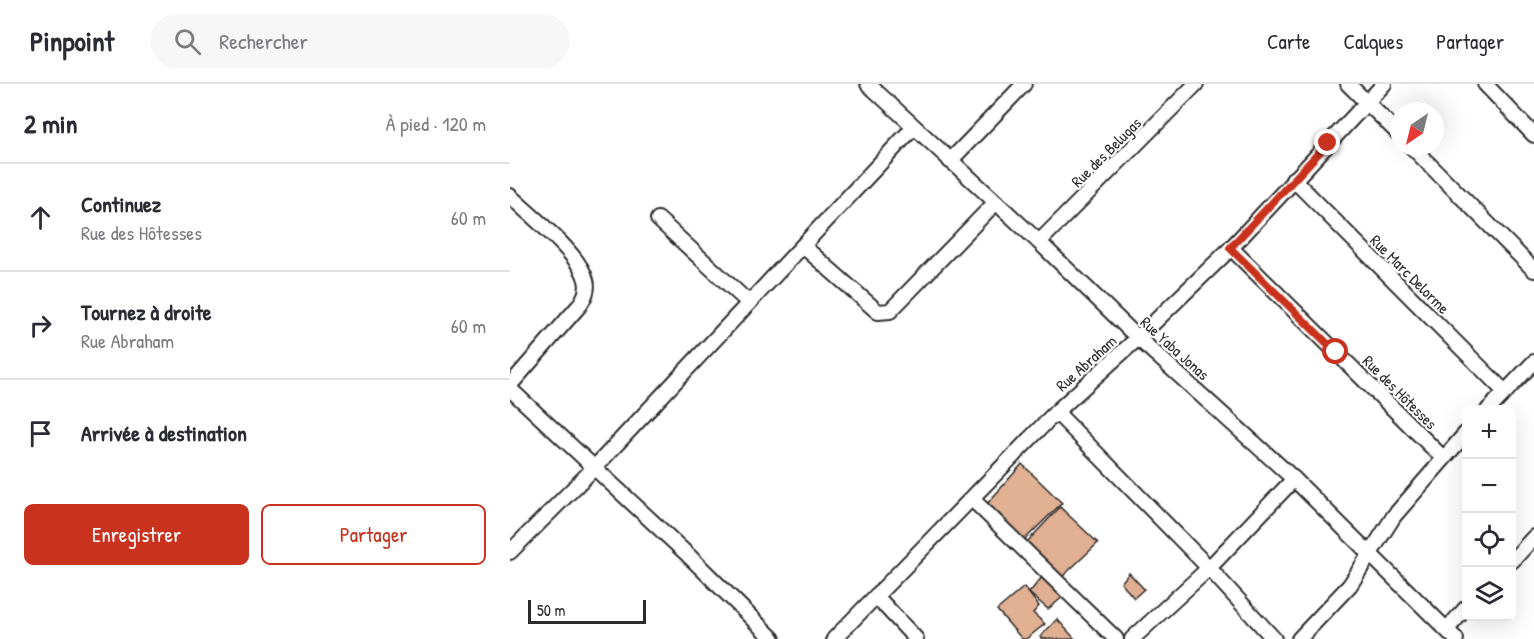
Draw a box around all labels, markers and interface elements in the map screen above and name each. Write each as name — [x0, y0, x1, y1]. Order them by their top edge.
search box — [150, 14, 570, 68]
text: Pinpoint — [30, 22, 114, 60]
icon: search — [171, 25, 204, 58]
text: Rechercher — [219, 26, 308, 56]
text: Carte — [1267, 27, 1310, 56]
text: Calques — [1343, 27, 1403, 56]
text: Partager — [1436, 27, 1504, 56]
north arrow — [1390, 102, 1444, 156]
text: 2 min — [24, 106, 77, 141]
text: À pied · 120 m — [386, 110, 486, 137]
street label: Rue des Belugas — [1066, 112, 1146, 192]
route end — [1314, 129, 1340, 155]
text: Continuez — [81, 189, 161, 219]
icon: ahead — [24, 201, 57, 234]
text: 60 m — [451, 204, 486, 231]
text: Rue des Hôtesses — [81, 219, 202, 246]
street label: Rue Marc Delorme — [1366, 230, 1455, 319]
text: Tournez à droite — [81, 297, 211, 327]
icon: right — [24, 309, 57, 342]
street label: Rue Yaba Jonas — [1136, 311, 1214, 385]
text: 60 m — [451, 312, 486, 339]
text: Rue Abraham — [81, 327, 174, 354]
street label: Rue Abraham — [1051, 330, 1121, 396]
route start — [1322, 338, 1348, 364]
street label: Rue des Hôtesses — [1358, 350, 1442, 434]
map controls — [1462, 405, 1516, 621]
button: + — [1462, 405, 1516, 459]
icon: arrive — [24, 417, 57, 450]
text: Arrivée à destination — [81, 418, 247, 448]
button: − — [1462, 459, 1516, 513]
button: Enregistrer — [24, 504, 249, 565]
button: Partager — [261, 504, 486, 565]
button: locate — [1462, 513, 1516, 567]
button: layers — [1462, 567, 1516, 621]
scale bar — [528, 597, 646, 624]
text: 50 m — [537, 599, 566, 621]

